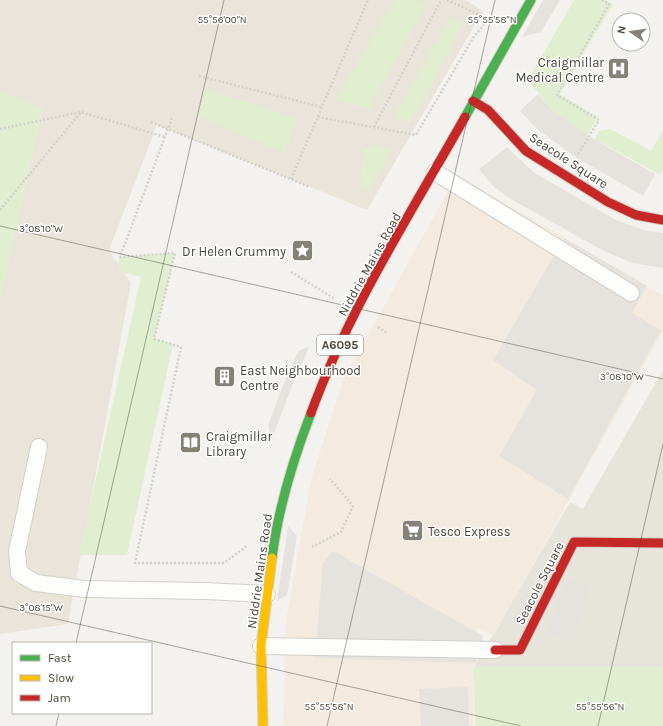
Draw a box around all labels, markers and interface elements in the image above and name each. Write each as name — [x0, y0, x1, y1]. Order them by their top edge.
north arrow — [611, 12, 651, 52]
text: 55°56'00"N — [197, 14, 247, 26]
text: 55°55'58"N — [467, 14, 517, 26]
text: N — [615, 25, 629, 35]
place label: Craigmillar Medical Centre — [515, 55, 604, 85]
hospital icon: Craigmillar Medical Centre — [606, 56, 632, 82]
street label: Seacole Square — [526, 129, 611, 192]
street label: Niddrie Mains Road — [335, 210, 404, 319]
text: 3°08'10"W — [19, 223, 63, 235]
place icon: Dr Helen Crummy — [289, 238, 315, 264]
place label: Dr Helen Crummy — [182, 244, 286, 259]
road number: A6095 — [317, 335, 363, 355]
place label: East Neighbourhood Centre — [240, 363, 361, 393]
building icon: East Neighbourhood Centre — [212, 364, 238, 390]
text: 3°08'10"W — [600, 371, 644, 383]
place label: Craigmillar Library — [206, 429, 273, 459]
library icon: Craigmillar Library — [177, 430, 203, 456]
street label: Niddrie Mains Road — [244, 512, 275, 630]
supermarket icon: Tesco Express — [400, 518, 426, 544]
place label: Tesco Express — [428, 524, 511, 539]
street label: Seacole Square — [512, 539, 568, 628]
text: 3°08'15"W — [19, 602, 63, 614]
legend — [12, 642, 152, 714]
text: Fast — [48, 651, 72, 665]
text: Slow — [48, 671, 74, 685]
text: Jam — [48, 691, 71, 705]
text: 55°55'58"N — [304, 701, 354, 713]
text: 55°55'56"N — [576, 701, 624, 713]

